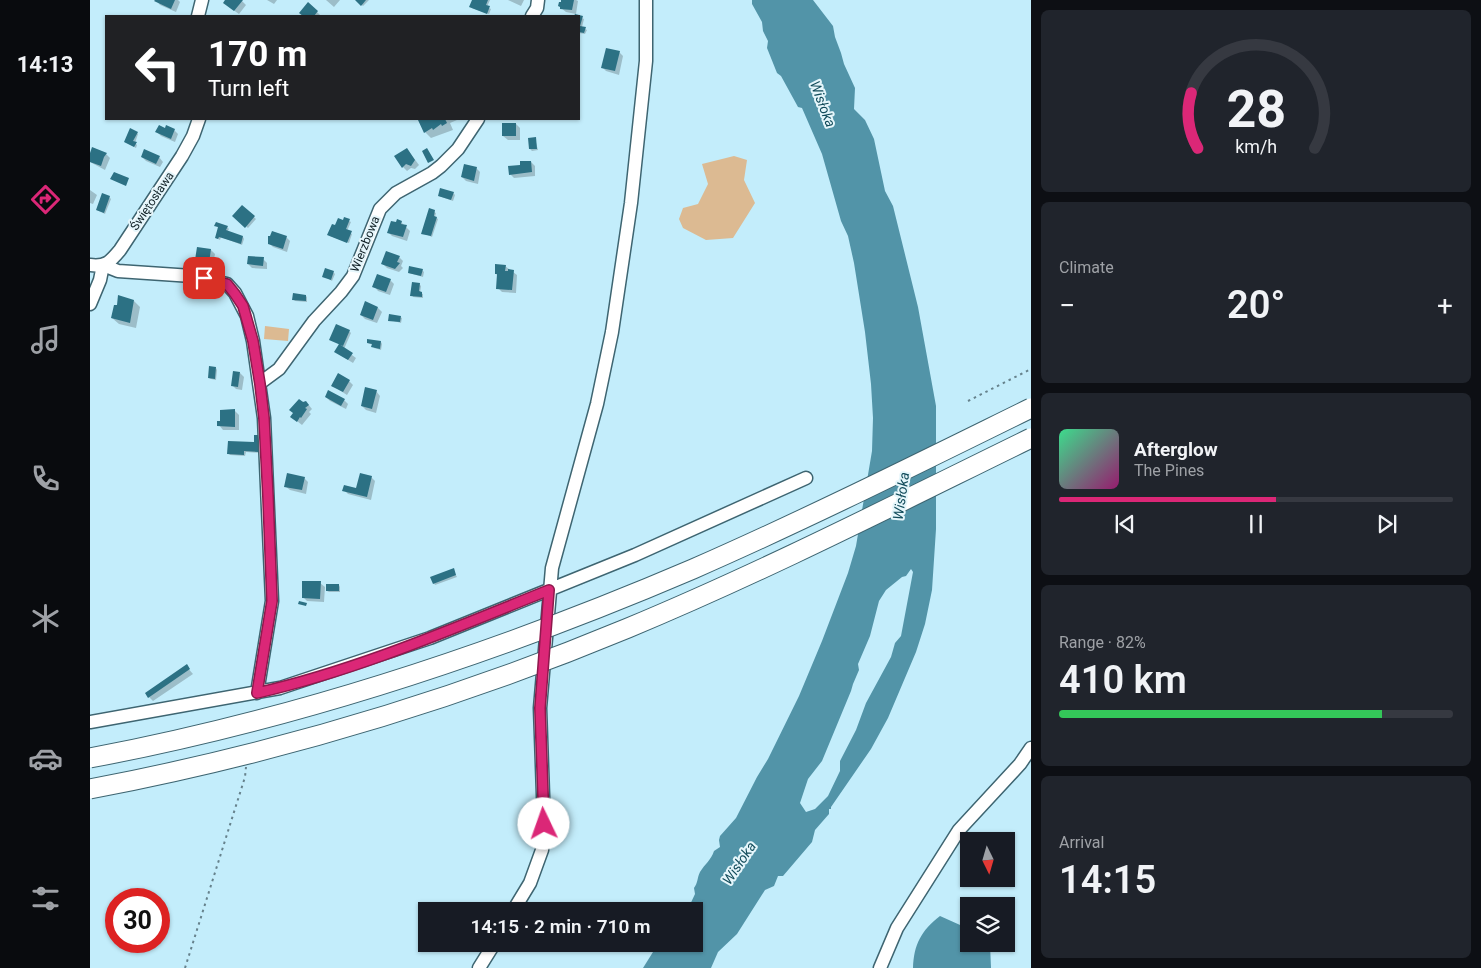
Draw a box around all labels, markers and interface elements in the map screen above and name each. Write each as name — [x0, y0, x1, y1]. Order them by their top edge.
text: 170 m — [208, 34, 307, 75]
icon: left — [125, 35, 190, 100]
text: 14:13 — [17, 52, 73, 77]
text: Turn left — [208, 76, 289, 101]
water label: Wisłoka — [807, 79, 839, 129]
text: 28 — [1226, 79, 1286, 140]
text: km/h — [1235, 136, 1277, 157]
street label: Świętosława — [126, 169, 177, 233]
icon: directions — [28, 182, 63, 217]
street label: Wierzbowa — [347, 214, 383, 274]
pin — [183, 257, 225, 299]
text: Climate — [1059, 258, 1114, 277]
icon: arrive — [190, 264, 218, 292]
text: 20° — [1227, 283, 1285, 327]
text: − — [1059, 289, 1075, 322]
text: + — [1437, 289, 1453, 322]
icon: music — [28, 322, 63, 357]
text: Afterglow — [1134, 438, 1218, 461]
icon: phone — [28, 461, 63, 496]
text: The Pines — [1134, 461, 1204, 480]
water label: Wisłoka — [890, 471, 912, 521]
icon: previous — [1111, 510, 1139, 538]
icon: pause — [1242, 510, 1270, 538]
icon: next — [1373, 510, 1401, 538]
icon: climate — [28, 601, 63, 636]
text: Range · 82% — [1059, 633, 1146, 652]
text: 410 km — [1059, 658, 1187, 702]
icon: car — [28, 741, 63, 776]
position arrow — [517, 797, 569, 849]
north arrow — [960, 832, 1015, 888]
map controls — [960, 832, 1015, 952]
text: Arrival — [1059, 833, 1104, 852]
water label: Wisłoka — [719, 839, 759, 887]
text: 14:15 — [1059, 858, 1156, 902]
icon: filters — [28, 881, 63, 916]
speed limit sign: 30 — [105, 888, 170, 953]
button: layers — [960, 897, 1015, 952]
text: 14:15 · 2 min · 710 m — [470, 915, 651, 938]

